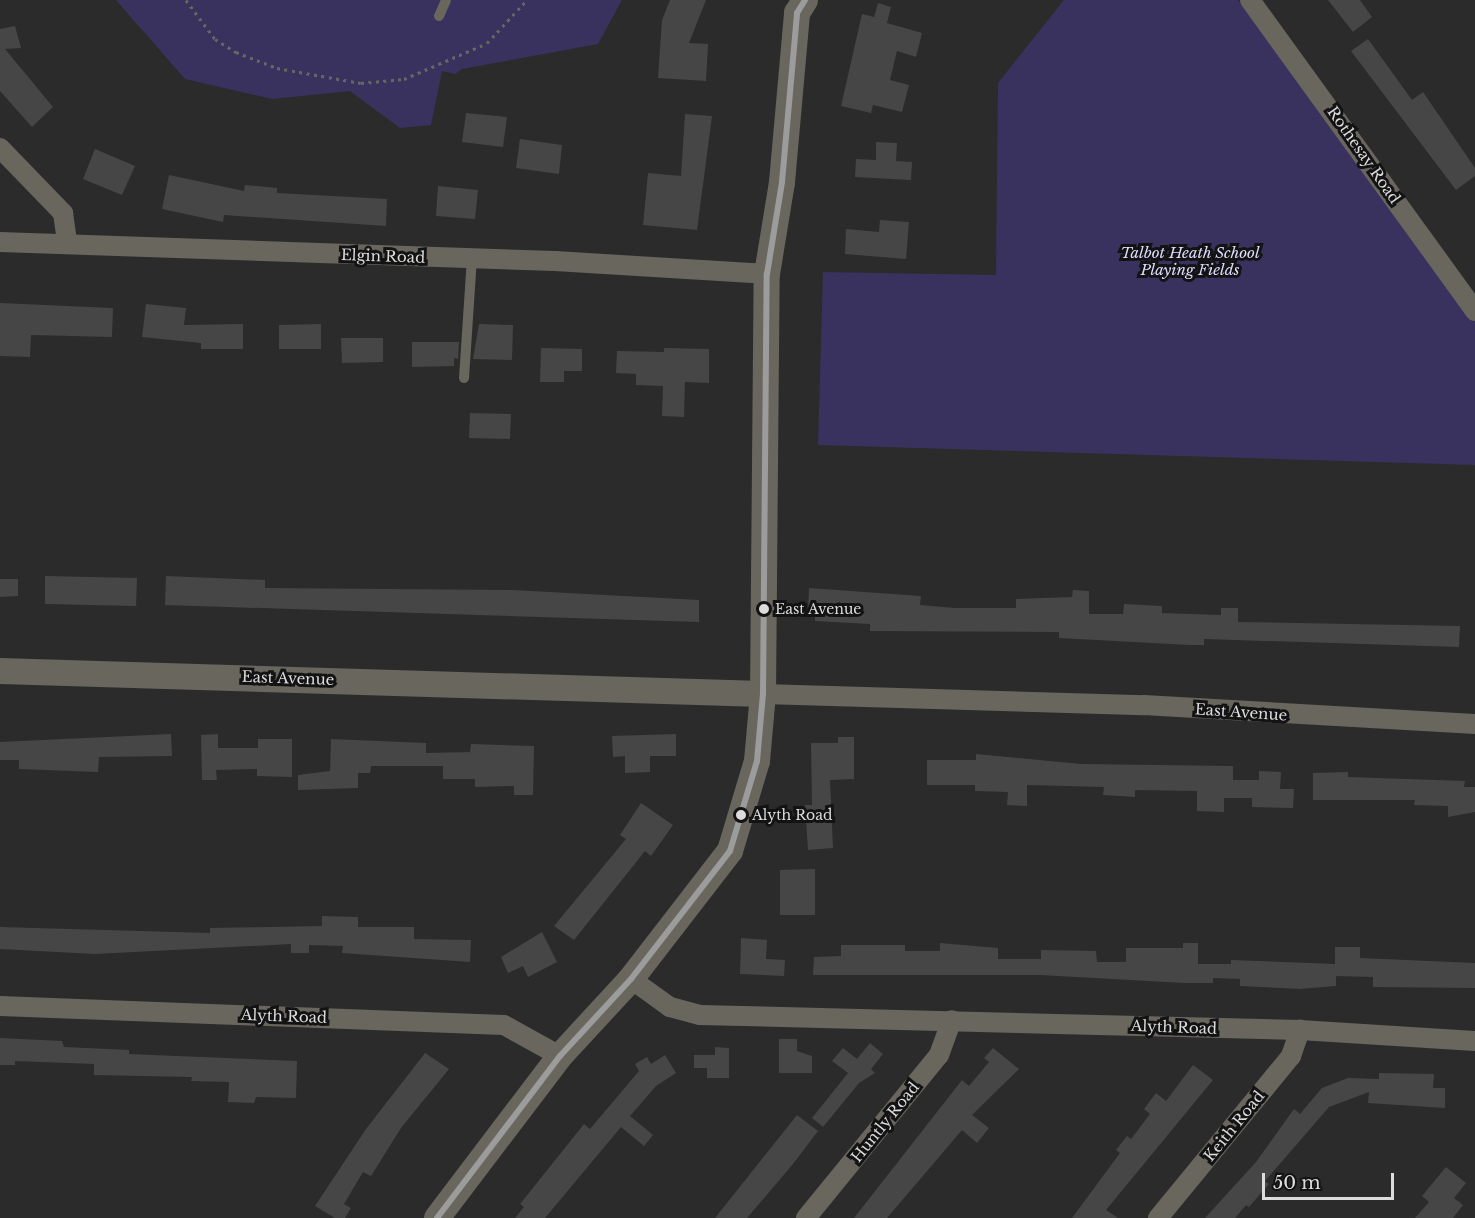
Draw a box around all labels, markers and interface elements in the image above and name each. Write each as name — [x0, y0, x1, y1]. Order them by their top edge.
street label: Rothesay Road — [1324, 103, 1404, 207]
park label: Talbot Heath School Playing Fields — [1120, 243, 1260, 278]
street label: Elgin Road — [341, 246, 425, 266]
place label: East Avenue — [775, 601, 862, 617]
marker: East Avenue — [758, 603, 770, 615]
street label: East Avenue — [241, 667, 335, 689]
street label: East Avenue — [1194, 700, 1288, 724]
place label: Alyth Road — [752, 807, 832, 823]
marker: Alyth Road — [735, 809, 747, 821]
street label: Alyth Road — [241, 1006, 327, 1026]
street label: Alyth Road — [1131, 1017, 1217, 1037]
street label: Huntly Road — [847, 1078, 923, 1166]
street label: Keith Road — [1200, 1087, 1268, 1165]
scale bar — [1265, 1161, 1397, 1199]
text: 50 m — [1273, 1172, 1321, 1194]

